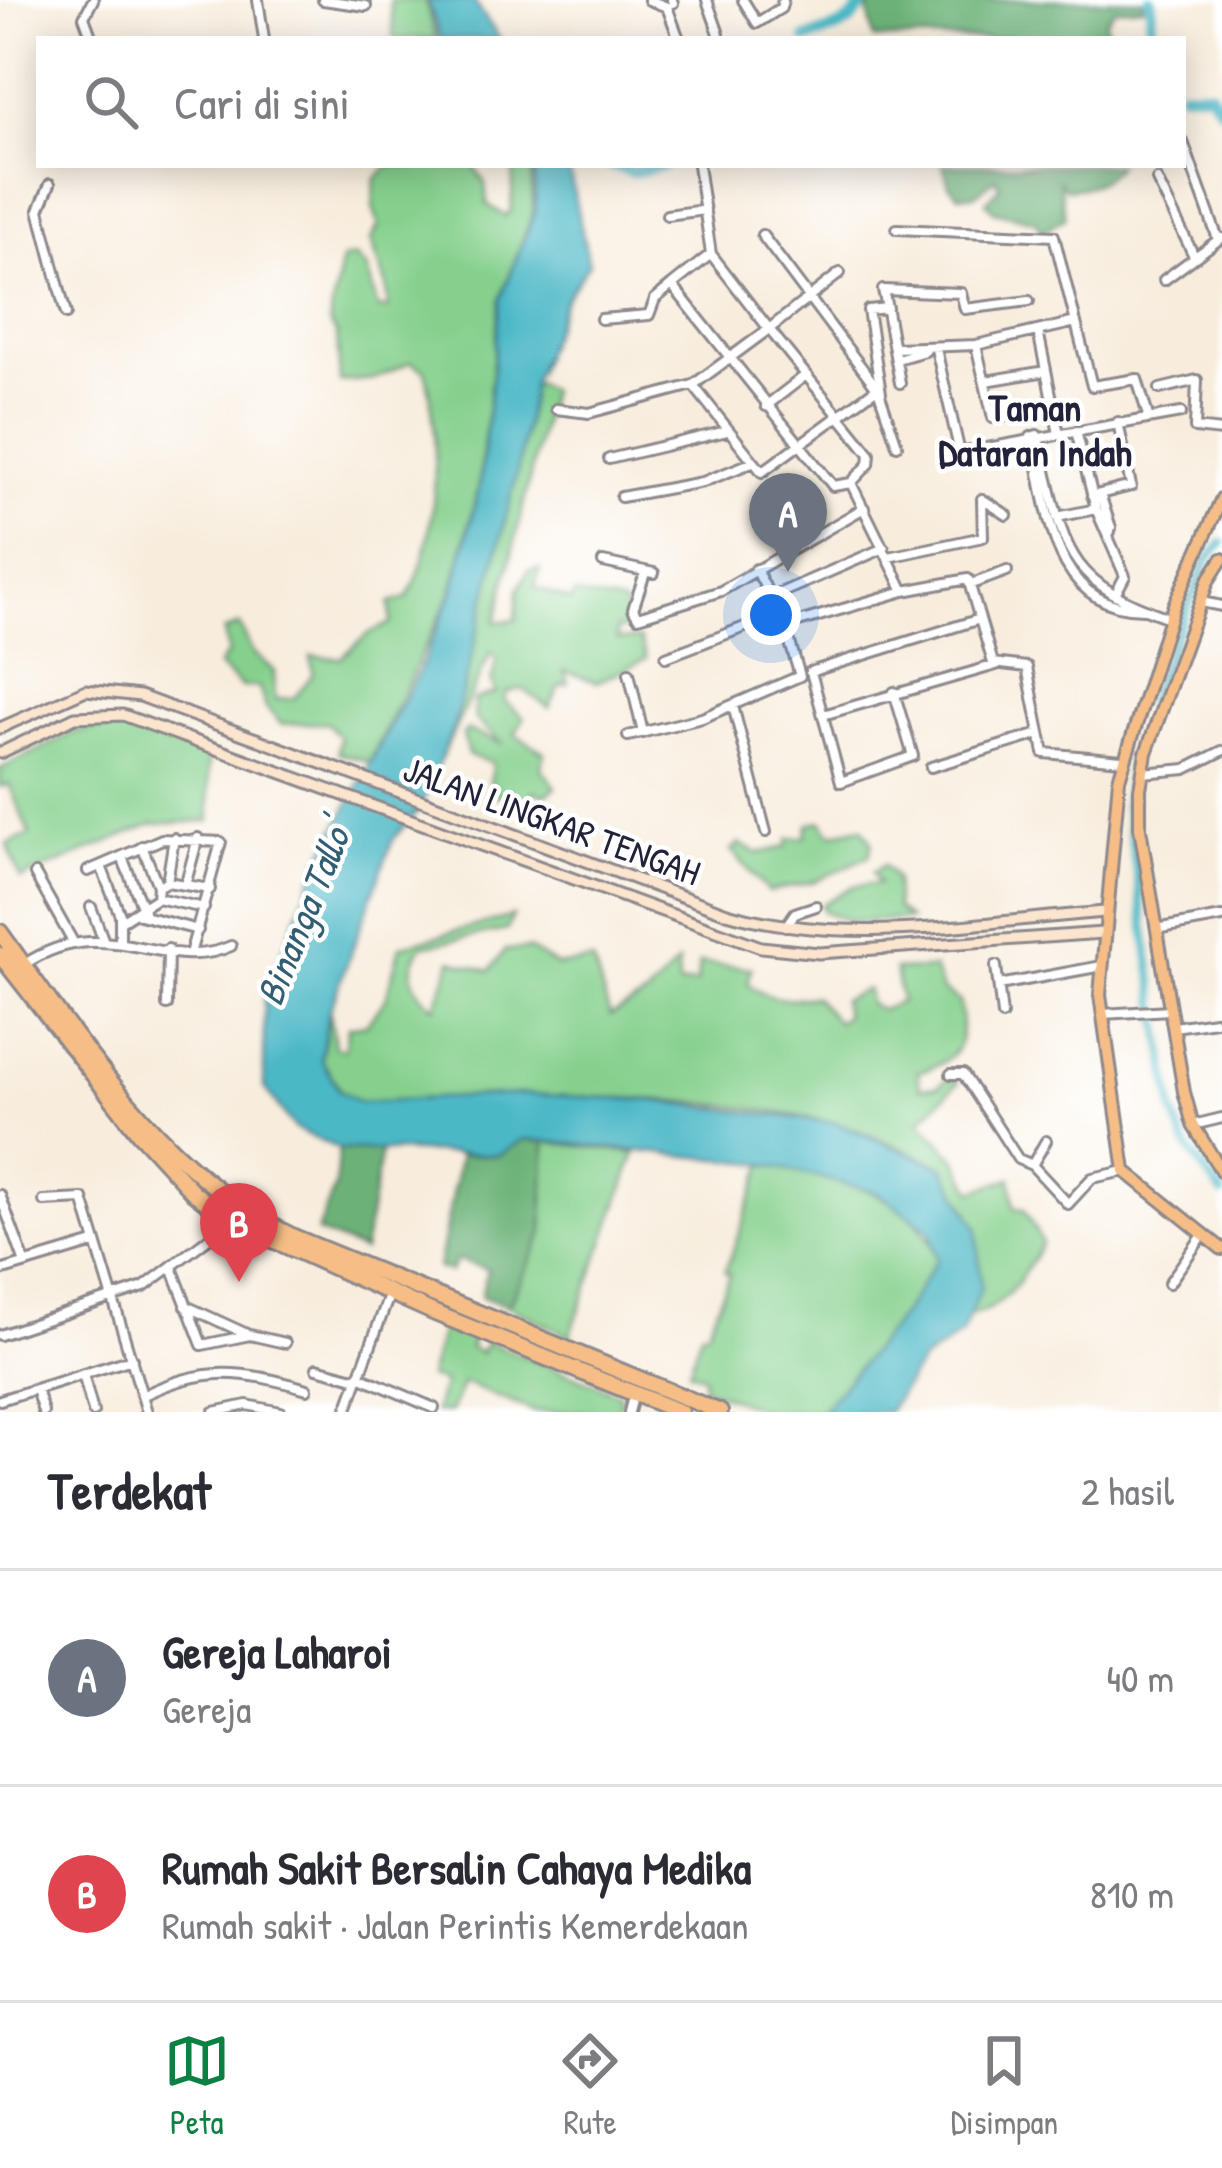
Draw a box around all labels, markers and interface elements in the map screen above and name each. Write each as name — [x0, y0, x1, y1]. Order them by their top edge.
search box — [36, 36, 1186, 168]
icon: search — [78, 69, 144, 135]
text: Cari di sini — [174, 72, 350, 133]
district label: Taman Dataran Indah — [938, 380, 1132, 478]
pin: A — [749, 473, 827, 572]
your location — [741, 585, 801, 645]
street label: JALAN LINGKAR TENGAH — [397, 744, 707, 896]
water label: Binanga Tallo' — [242, 806, 368, 1013]
pin: B — [200, 1183, 278, 1282]
text: Terdekat — [48, 1456, 211, 1525]
text: 2 hasil — [1081, 1464, 1174, 1517]
text: Gereja Laharoi — [162, 1621, 392, 1682]
text: A — [77, 1651, 97, 1704]
text: 40 m — [1106, 1651, 1174, 1704]
text: Gereja — [162, 1682, 251, 1735]
text: Rumah Sakit Bersalin Cahaya Medika — [162, 1837, 751, 1898]
text: B — [77, 1867, 97, 1920]
text: 810 m — [1090, 1867, 1174, 1920]
text: Rumah sakit · Jalan Perintis Kemerdekaan — [162, 1898, 749, 1951]
tab: Peta — [164, 2028, 230, 2144]
tab: Rute — [557, 2028, 623, 2144]
tab: Disimpan — [951, 2028, 1058, 2144]

